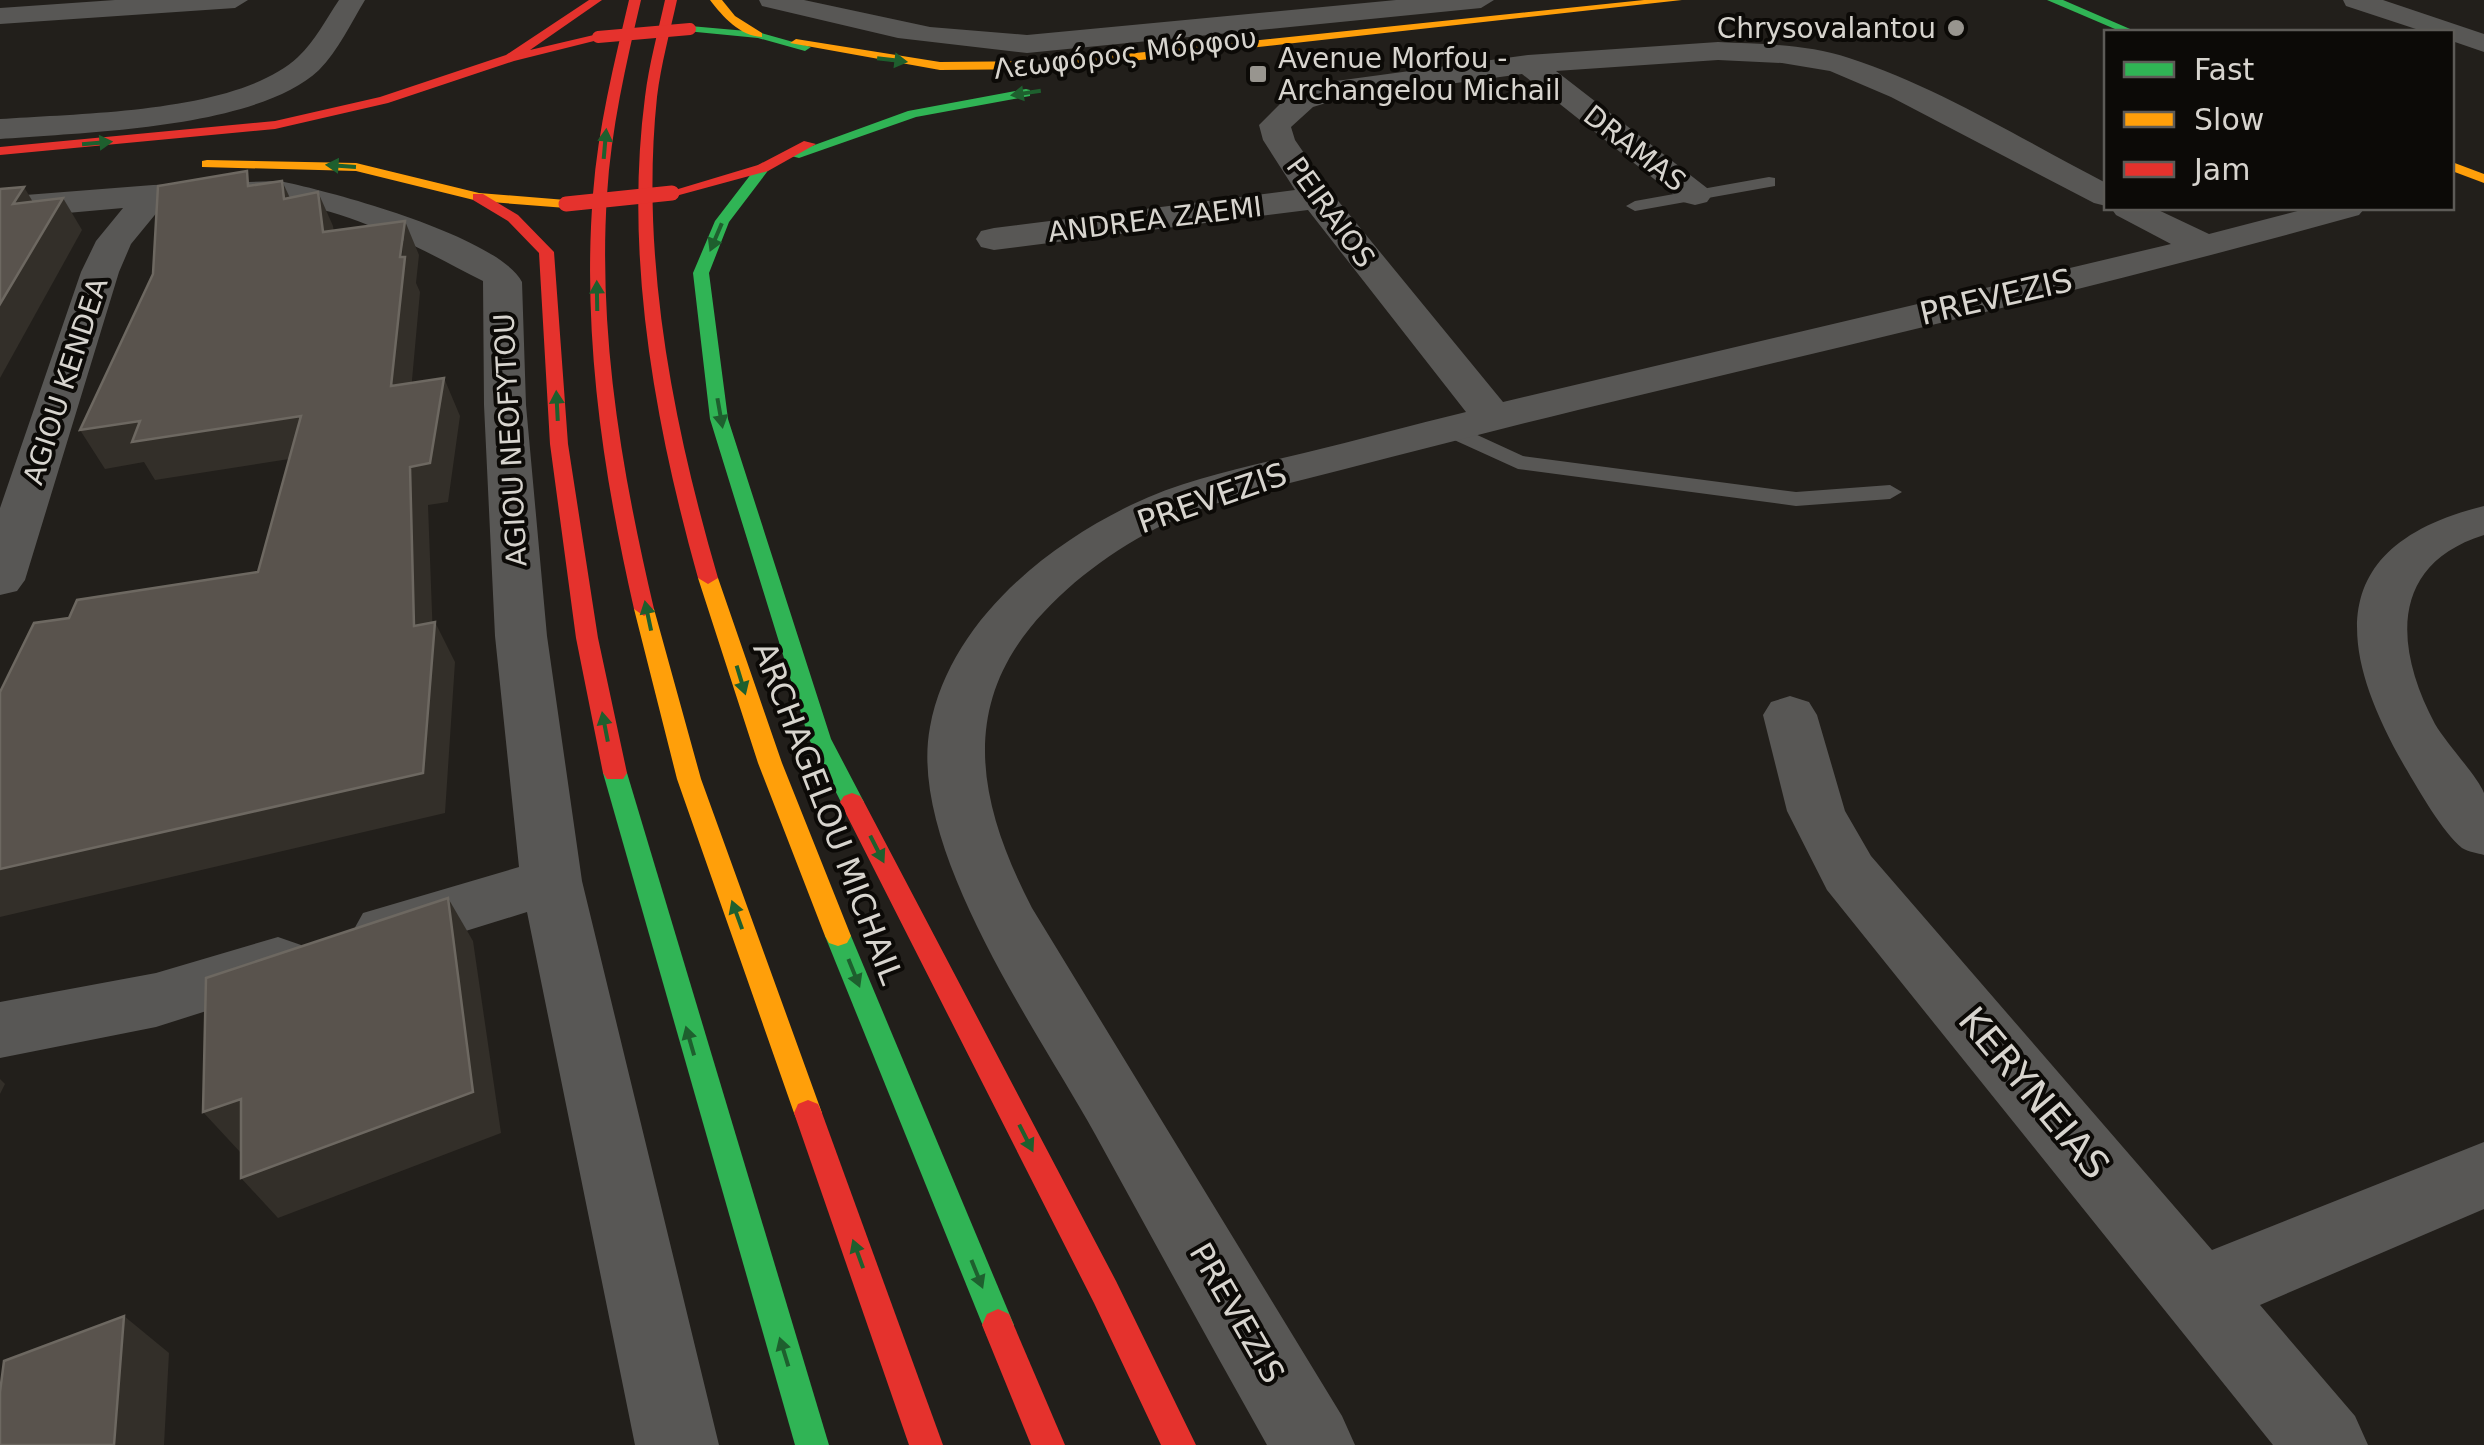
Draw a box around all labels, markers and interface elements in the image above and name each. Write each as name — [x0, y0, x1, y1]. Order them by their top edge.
place label: Chrysovalantou — [1717, 12, 1936, 45]
marker: Chrysovalantou — [1945, 17, 1967, 39]
street label: Λεωφόρος Μόρφου — [992, 21, 1258, 86]
legend — [2104, 30, 2454, 210]
place label: Avenue Morfou - Archangelou Michail — [1278, 42, 1560, 107]
one-way arrow — [876, 52, 908, 68]
text: Fast — [2194, 52, 2255, 87]
marker: Avenue Morfou - Archangelou Michail — [1247, 63, 1269, 85]
one-way arrow — [1010, 86, 1041, 101]
street label: DRAMAS — [1577, 98, 1692, 198]
text: Slow — [2194, 102, 2264, 137]
one-way arrow — [598, 127, 614, 159]
one-way arrow — [82, 135, 114, 151]
street label: PEIRAIOS — [1280, 151, 1382, 274]
text: Jam — [2192, 152, 2250, 187]
one-way arrow — [325, 158, 357, 174]
street label: ANDREA ZAEMI — [1046, 190, 1264, 249]
one-way arrow — [707, 222, 723, 252]
street label: PREVEZIS — [1916, 261, 2076, 333]
street label: AGIOU KENDEA — [16, 274, 114, 489]
one-way arrow — [588, 280, 604, 312]
street label: AGIOU NEOFYTOU — [487, 312, 534, 567]
one-way arrow — [549, 389, 565, 421]
one-way arrow — [713, 398, 728, 429]
street label: PREVEZIS — [1132, 455, 1292, 541]
one-way arrow — [639, 600, 655, 631]
street label: ARCHAGELOU MICHAIL — [745, 637, 911, 990]
one-way arrow — [734, 665, 749, 695]
one-way arrow — [597, 711, 613, 742]
one-way arrow — [868, 835, 885, 864]
one-way arrow — [729, 899, 744, 929]
one-way arrow — [846, 958, 862, 988]
street label: KERYNEIAS — [1950, 998, 2118, 1188]
one-way arrow — [682, 1025, 697, 1055]
one-way arrow — [1017, 1124, 1034, 1153]
street label: PREVEZIS — [1182, 1236, 1292, 1390]
one-way arrow — [850, 1239, 865, 1269]
one-way arrow — [969, 1259, 985, 1289]
one-way arrow — [776, 1336, 791, 1366]

